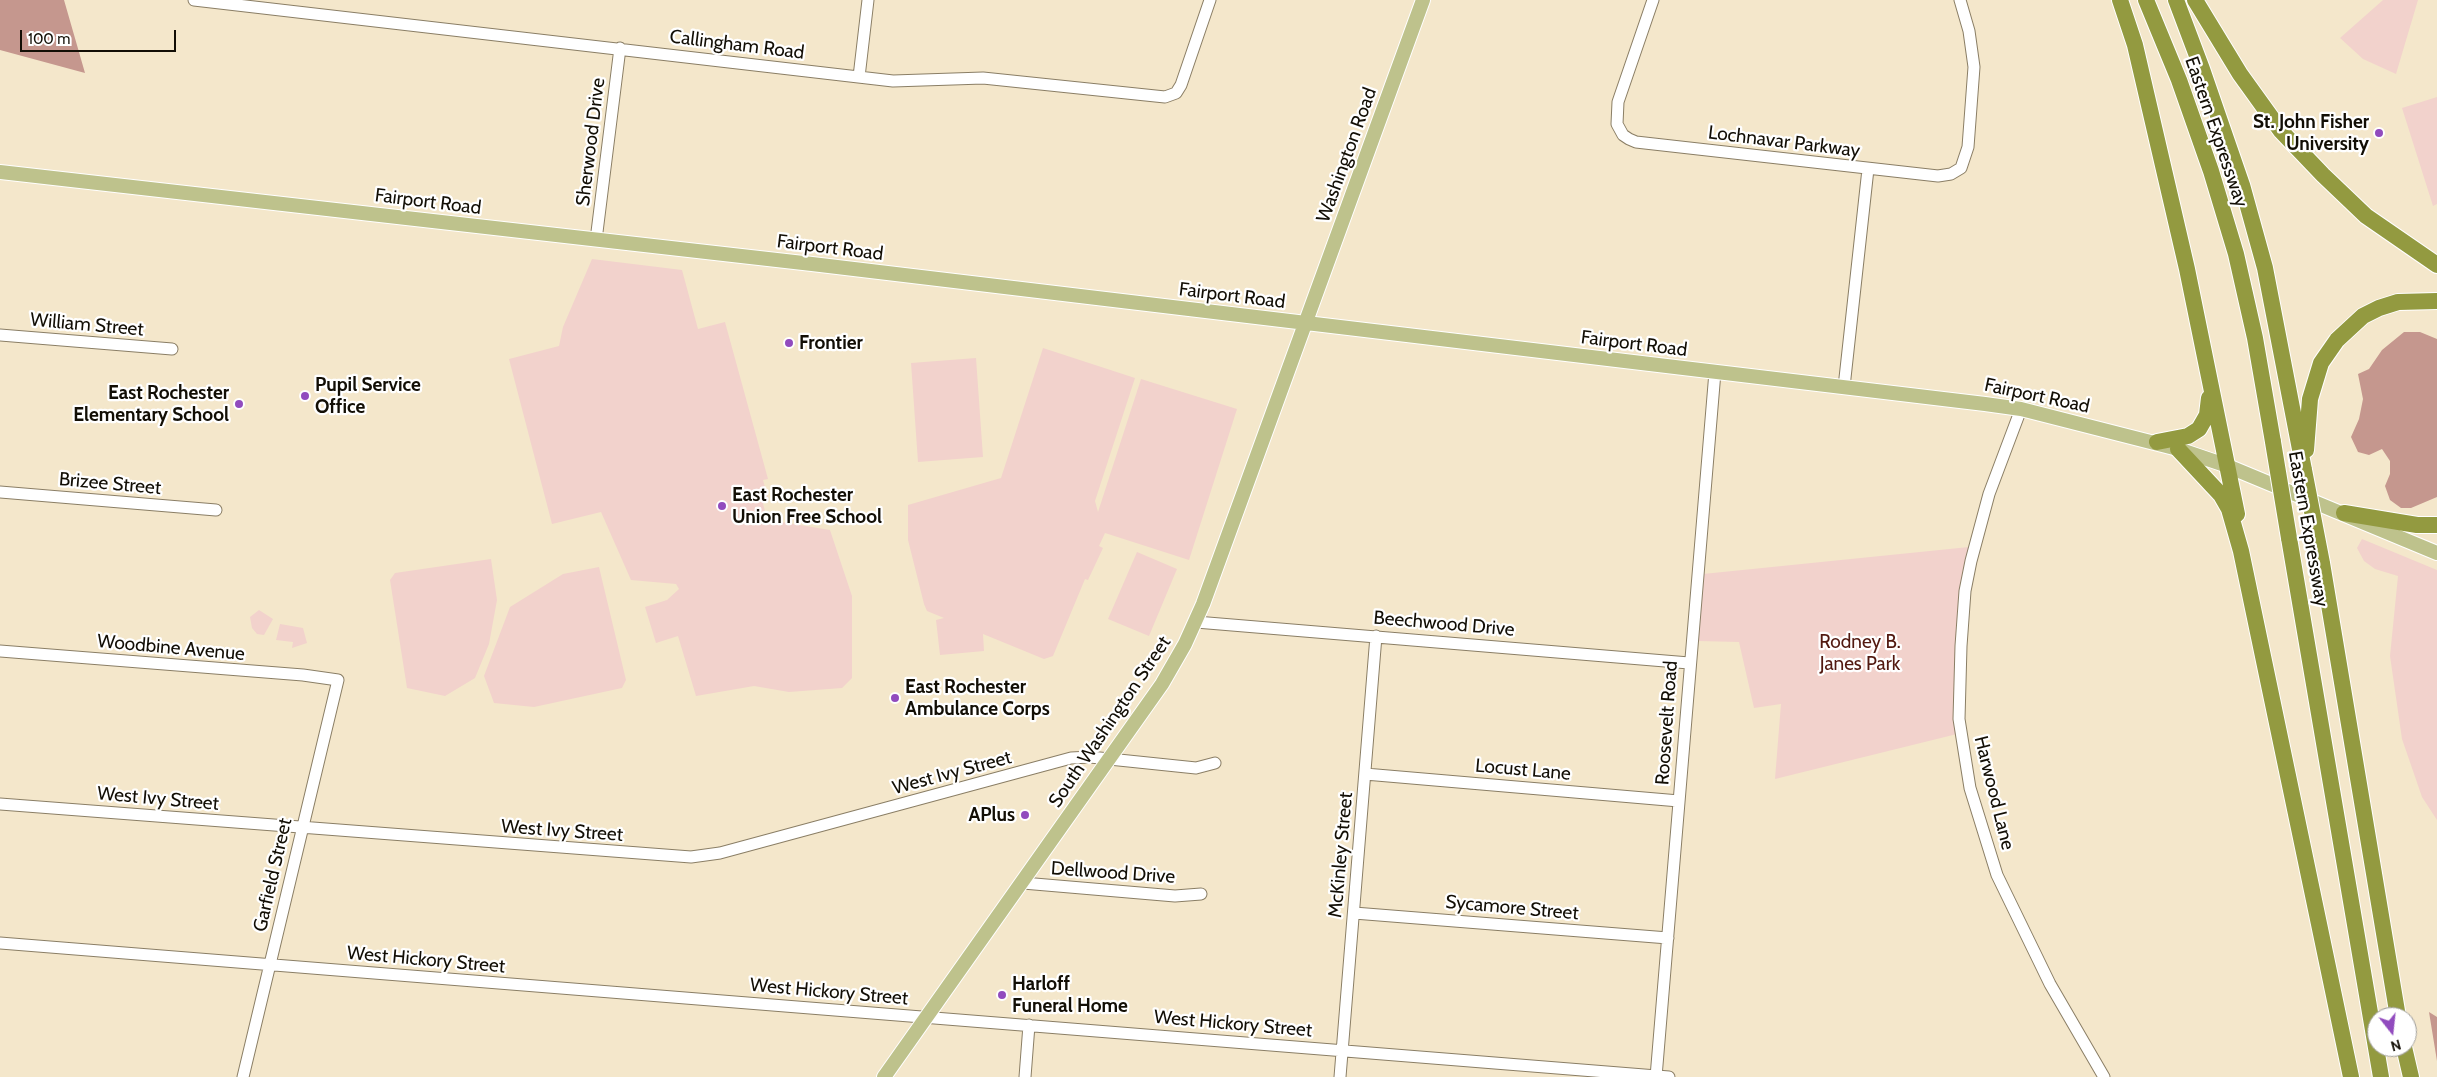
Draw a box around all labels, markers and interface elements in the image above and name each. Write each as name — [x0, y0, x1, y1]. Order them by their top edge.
scale bar — [22, 20, 179, 52]
street label: Callingham Road — [668, 25, 806, 65]
text: 100 m — [28, 30, 70, 48]
street label: Eastern Expressway — [2180, 54, 2252, 210]
street label: Sherwood Drive — [572, 77, 610, 207]
street label: Washington Road — [1312, 85, 1382, 225]
place label: St. John Fisher University — [2253, 111, 2369, 155]
street label: Lochnavar Parkway — [1707, 121, 1861, 163]
marker: St. John Fisher University — [2373, 127, 2385, 139]
street label: Fairport Road — [374, 184, 482, 220]
street label: Fairport Road — [776, 230, 884, 266]
street label: Fairport Road — [1178, 278, 1286, 314]
street label: William Street — [29, 309, 145, 341]
street label: Fairport Road — [1580, 326, 1688, 362]
place label: Frontier — [799, 332, 863, 354]
marker: Frontier — [783, 337, 795, 349]
place label: Pupil Service Office — [315, 374, 421, 418]
street label: Fairport Road — [1982, 374, 2092, 418]
place label: East Rochester Elementary School — [73, 382, 229, 426]
marker: Pupil Service Office — [299, 390, 311, 402]
marker: East Rochester Elementary School — [233, 398, 245, 410]
street label: Eastern Expressway — [2283, 449, 2333, 609]
street label: Brizee Street — [58, 468, 162, 500]
place label: East Rochester Union Free School — [732, 484, 882, 528]
marker: East Rochester Union Free School — [716, 500, 728, 512]
street label: Beechwood Drive — [1372, 606, 1516, 642]
street label: Woodbine Avenue — [96, 630, 246, 666]
park label: Rodney B. Janes Park — [1819, 631, 1901, 675]
street label: South Washington Street — [1044, 632, 1176, 812]
street label: Roosevelt Road — [1651, 660, 1683, 786]
place label: East Rochester Ambulance Corps — [905, 676, 1050, 720]
marker: East Rochester Ambulance Corps — [889, 692, 901, 704]
street label: Harwood Lane — [1969, 734, 2019, 852]
street label: West Ivy Street — [890, 746, 1014, 800]
street label: Locust Lane — [1474, 754, 1572, 786]
street label: West Ivy Street — [96, 782, 220, 816]
street label: McKinley Street — [1324, 791, 1358, 919]
place label: APlus — [968, 804, 1015, 826]
marker: APlus — [1019, 809, 1031, 821]
street label: West Ivy Street — [500, 815, 624, 847]
street label: Garfield Street — [249, 816, 297, 934]
street label: Dellwood Drive — [1050, 857, 1176, 889]
street label: Sycamore Street — [1444, 891, 1580, 925]
street label: West Hickory Street — [346, 942, 506, 978]
place label: Harloff Funeral Home — [1012, 973, 1128, 1017]
street label: West Hickory Street — [749, 974, 909, 1010]
marker: Harloff Funeral Home — [996, 989, 1008, 1001]
street label: West Hickory Street — [1153, 1006, 1313, 1042]
north arrow — [2367, 1007, 2417, 1057]
text: N — [2389, 1035, 2403, 1055]

